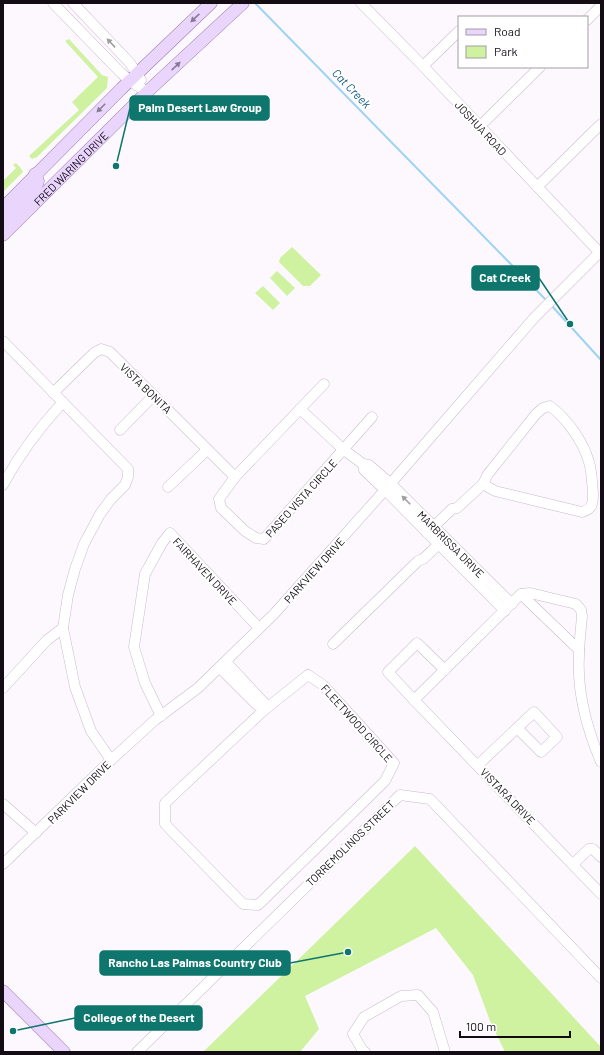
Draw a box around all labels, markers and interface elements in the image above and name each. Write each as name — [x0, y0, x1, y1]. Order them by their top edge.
one-way arrow — [190, 13, 200, 23]
legend — [458, 16, 588, 68]
text: Road — [494, 24, 521, 38]
one-way arrow — [107, 38, 116, 48]
text: Park — [494, 44, 518, 58]
one-way arrow — [171, 62, 180, 71]
water label: Cat Creek — [330, 65, 374, 111]
callout: Palm Desert Law Group — [130, 96, 269, 120]
street label: JOSHUA ROAD — [453, 98, 510, 158]
text: Palm Desert Law Group — [138, 100, 262, 114]
one-way arrow — [96, 103, 106, 113]
street label: FRED WARING DRIVE — [31, 128, 110, 208]
callout: Cat Creek — [472, 266, 539, 290]
text: Cat Creek — [479, 270, 531, 284]
street label: VISTA BONITA — [118, 360, 175, 416]
street label: PASEO VISTA CIRCLE — [263, 456, 340, 540]
one-way arrow — [401, 495, 411, 505]
street label: MARBRISSA DRIVE — [415, 508, 487, 580]
street label: PARKVIEW DRIVE — [281, 534, 347, 605]
street label: FAIRHAVEN DRIVE — [170, 535, 240, 608]
street label: FLEETWOOD CIRCLE — [319, 681, 396, 765]
street label: PARKVIEW DRIVE — [45, 758, 113, 826]
street label: VISTARA DRIVE — [478, 765, 538, 827]
street label: TORREMOLINOS STREET — [303, 797, 397, 889]
callout: Rancho Las Palmas Country Club — [100, 951, 290, 975]
text: Rancho Las Palmas Country Club — [108, 955, 282, 969]
callout: College of the Desert — [75, 1006, 202, 1030]
text: College of the Desert — [83, 1010, 195, 1024]
scale bar — [460, 1013, 570, 1039]
text: 100 m — [466, 1019, 496, 1033]

